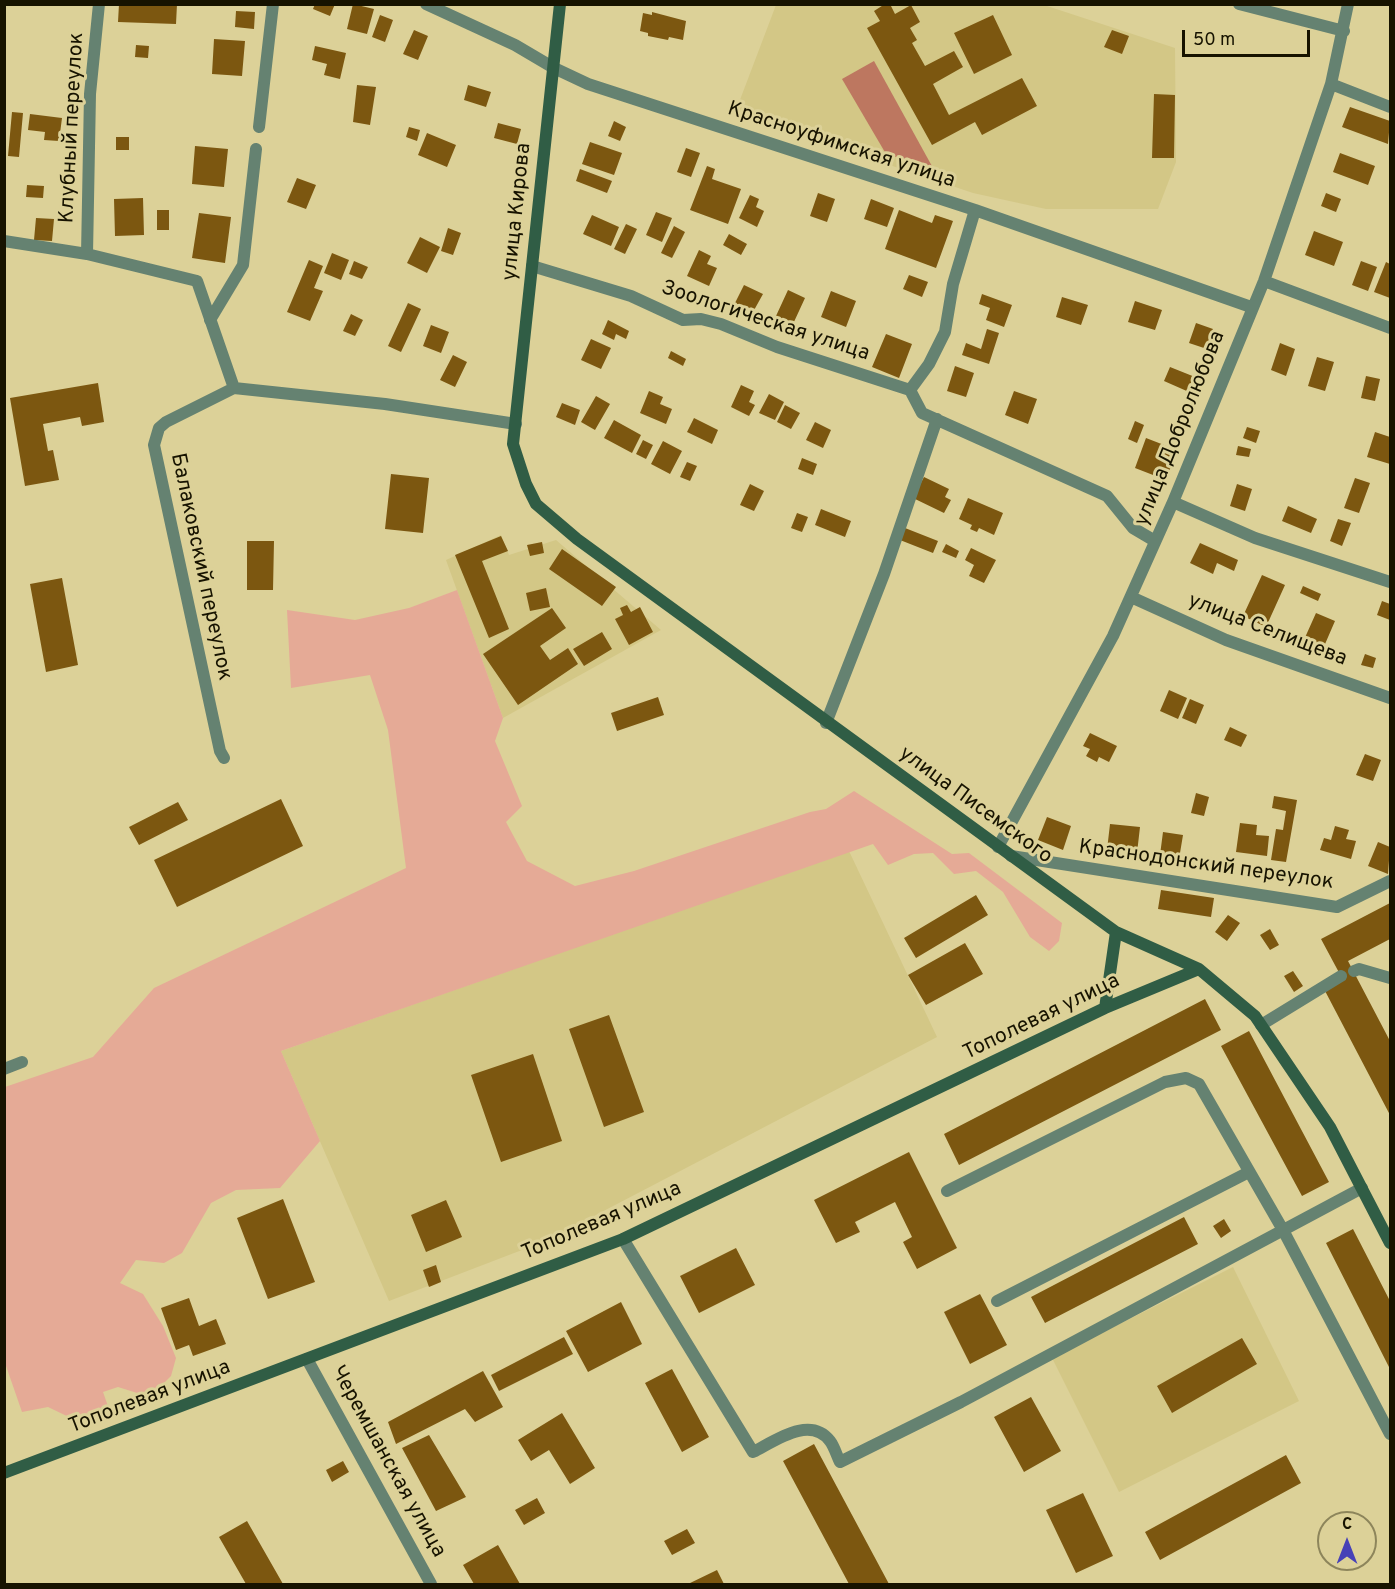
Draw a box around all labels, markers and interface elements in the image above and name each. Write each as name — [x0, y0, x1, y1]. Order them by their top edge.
scale bar — [1185, 18, 1312, 56]
text: 50 m — [1193, 29, 1235, 52]
street label: Клубный переулок — [55, 32, 91, 224]
street label: Красноуфимская улица — [724, 97, 958, 195]
street label: улица Кирова — [498, 142, 538, 282]
street label: Зоологическая улица — [658, 276, 872, 368]
street label: улица Добролюбова — [1130, 328, 1232, 530]
street label: Балаковский переулок — [164, 451, 236, 683]
street label: улица Селищева — [1184, 589, 1350, 673]
street label: улица Писемского — [893, 742, 1057, 870]
street label: Краснодонский переулок — [1077, 836, 1335, 896]
street label: Тополевая улица — [960, 969, 1124, 1067]
street label: Тополевая улица — [518, 1177, 686, 1267]
street label: Тополевая улица — [66, 1356, 234, 1440]
street label: Черемшанская улица — [324, 1362, 450, 1562]
north arrow — [1317, 1511, 1377, 1571]
text: С — [1342, 1515, 1352, 1535]

